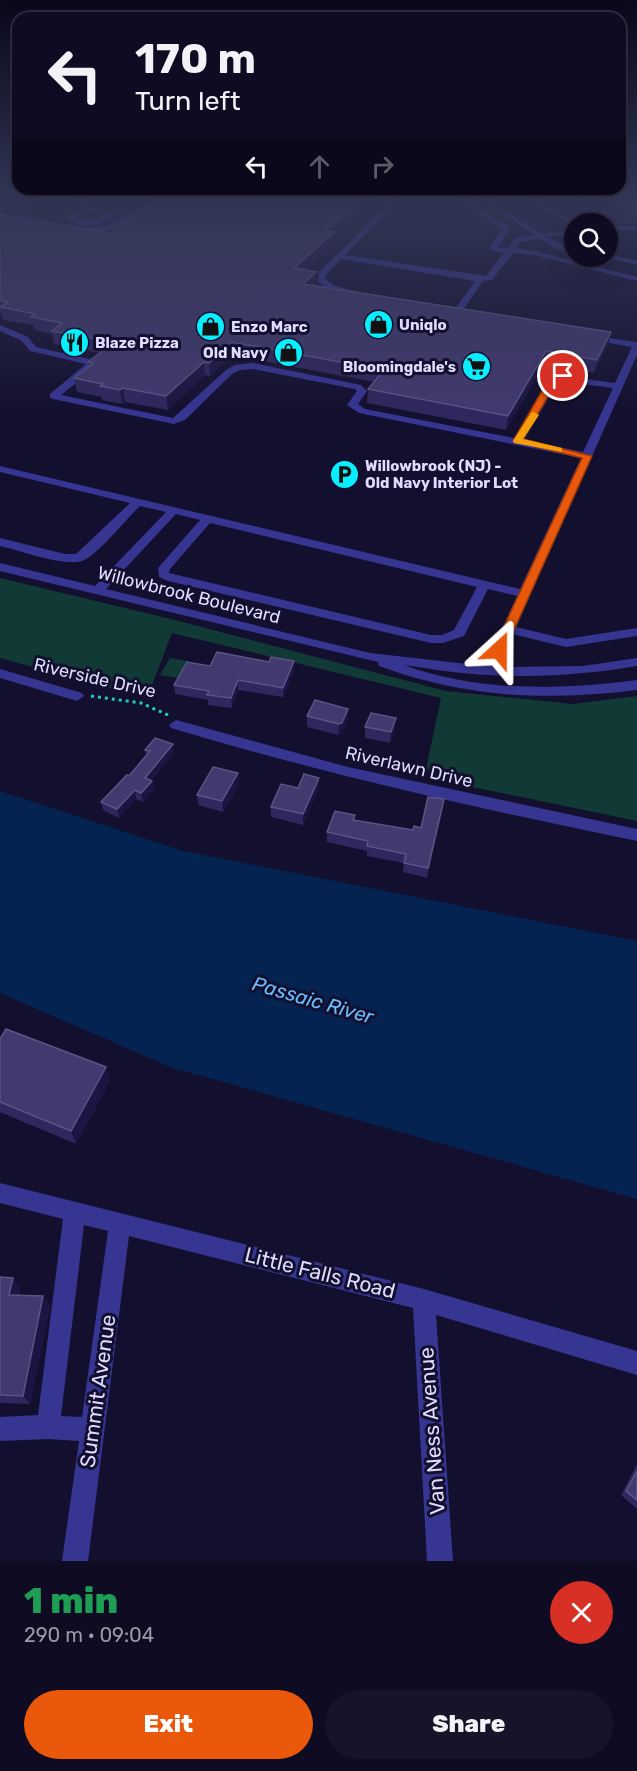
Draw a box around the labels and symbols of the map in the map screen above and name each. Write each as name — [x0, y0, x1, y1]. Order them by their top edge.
shop icon: Uniqlo — [362, 309, 394, 341]
shop icon: Enzo Marc — [194, 311, 226, 343]
place label: Uniqlo — [399, 316, 447, 334]
place label: Enzo Marc — [231, 318, 308, 336]
restaurant icon: Blaze Pizza — [58, 327, 90, 359]
place label: Blaze Pizza — [95, 334, 179, 352]
shop icon: Old Navy — [273, 337, 305, 369]
place label: Old Navy — [203, 344, 268, 362]
pin — [537, 350, 588, 401]
supermarket icon: Bloomingdale's — [461, 351, 493, 383]
place label: Bloomingdale's — [343, 358, 456, 376]
place label: Willowbrook (NJ) - Old Navy Interior Lot — [365, 457, 518, 492]
parking icon: Willowbrook (NJ) - Old Navy Interior Lot — [328, 459, 360, 491]
street label: Willowbrook Boulevard — [95, 562, 283, 628]
position arrow — [467, 618, 531, 682]
street label: Riverside Drive — [32, 653, 158, 703]
street label: Riverlawn Drive — [343, 742, 475, 792]
water label: Passaic River — [250, 971, 378, 1029]
street label: Little Falls Road — [242, 1242, 398, 1303]
street label: Summit Avenue — [74, 1313, 121, 1469]
street label: Van Ness Avenue — [413, 1346, 450, 1516]

